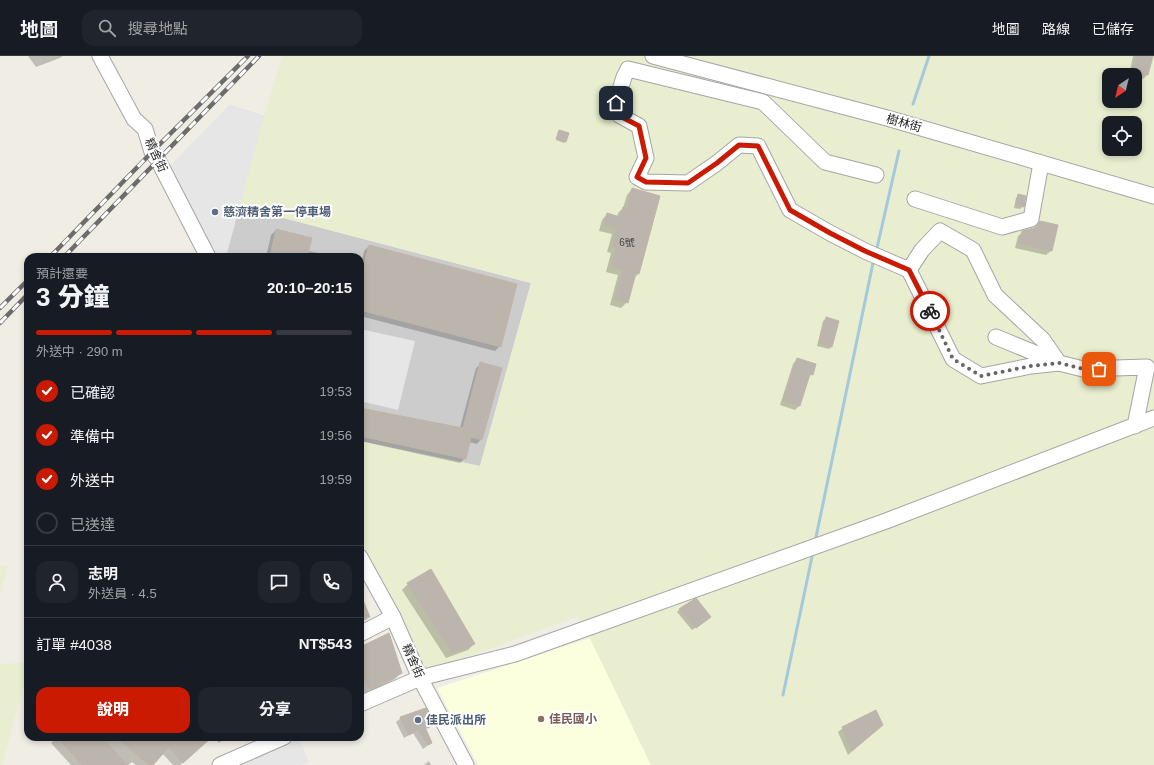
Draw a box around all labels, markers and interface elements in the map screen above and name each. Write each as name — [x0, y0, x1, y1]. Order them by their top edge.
search box — [82, 10, 362, 46]
icon: search — [96, 17, 118, 39]
text: 地圖 — [20, 19, 58, 40]
text: 搜尋地點 — [128, 20, 188, 37]
text: 地圖 — [992, 21, 1020, 37]
text: 路線 — [1042, 21, 1070, 37]
text: 已儲存 — [1092, 21, 1134, 37]
north arrow — [1102, 68, 1142, 108]
map controls — [1102, 68, 1142, 156]
pin — [599, 86, 633, 120]
icon: home — [605, 92, 627, 114]
street label: 樹林街 — [885, 111, 923, 135]
button: locate — [1102, 116, 1142, 156]
street label: 精舍街 — [142, 136, 170, 174]
place label: 慈濟精舍第一停車場 — [223, 205, 331, 219]
marker: 慈濟精舍第一停車場 — [210, 207, 220, 217]
house number: 6號 — [619, 237, 635, 248]
text: 預計還要 — [36, 266, 88, 281]
text: 20:10–20:15 — [267, 279, 352, 296]
text: 3 分鐘 — [36, 282, 110, 312]
courier — [910, 291, 950, 331]
icon: bike — [919, 300, 941, 322]
text: 外送中 · 290 m — [36, 344, 123, 359]
pin — [1082, 352, 1116, 386]
icon: bag — [1088, 358, 1110, 380]
icon: check — [36, 380, 58, 402]
text: 已確認 — [70, 384, 115, 401]
text: 19:53 — [319, 384, 352, 399]
icon: check — [36, 424, 58, 446]
text: 準備中 — [70, 428, 115, 445]
text: 19:56 — [319, 428, 352, 443]
icon: check — [36, 468, 58, 490]
text: 外送中 — [70, 472, 115, 489]
text: 19:59 — [319, 472, 352, 487]
text: 已送達 — [70, 516, 115, 533]
button: person — [36, 561, 78, 603]
button: chat — [258, 561, 300, 603]
button: phone — [310, 561, 352, 603]
text: 志明 — [88, 565, 118, 582]
text: 外送員 · 4.5 — [88, 586, 157, 601]
text: NT$543 — [299, 635, 352, 652]
text: 訂單 #4038 — [36, 636, 112, 653]
street label: 精舍街 — [399, 642, 427, 680]
button: 說明 — [36, 687, 190, 733]
button: 分享 — [198, 687, 352, 733]
place label: 佳民國小 — [549, 712, 597, 726]
place label: 佳民派出所 — [426, 713, 486, 727]
marker: 佳民國小 — [536, 714, 546, 724]
marker: 佳民派出所 — [413, 715, 423, 725]

